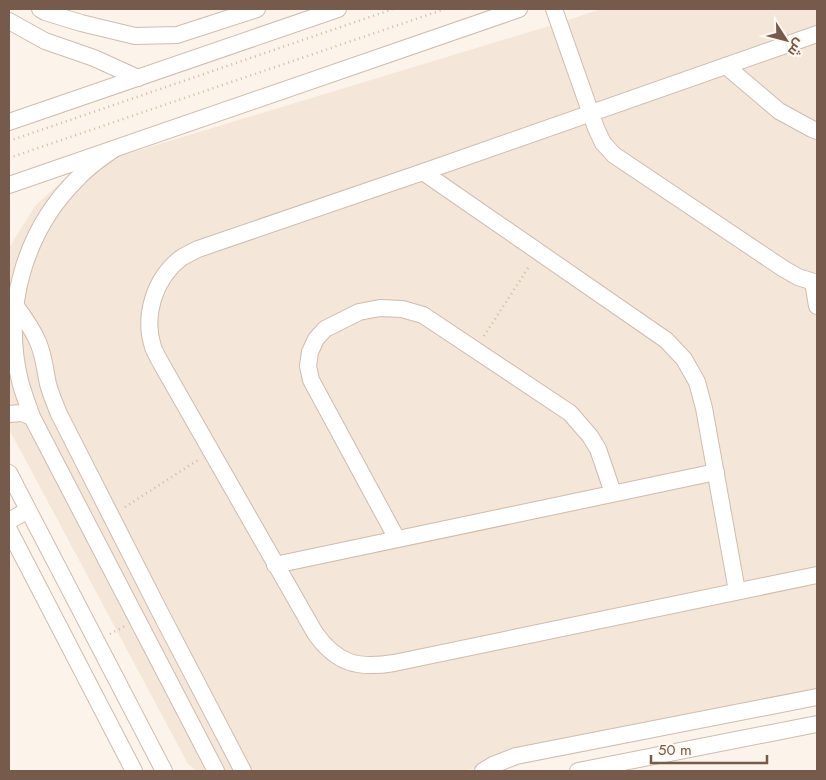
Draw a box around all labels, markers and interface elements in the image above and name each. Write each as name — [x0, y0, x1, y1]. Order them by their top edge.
north arrow — [761, 15, 811, 65]
text: ش — [783, 34, 810, 61]
scale bar — [651, 732, 767, 764]
text: 50 m — [658, 739, 692, 761]

